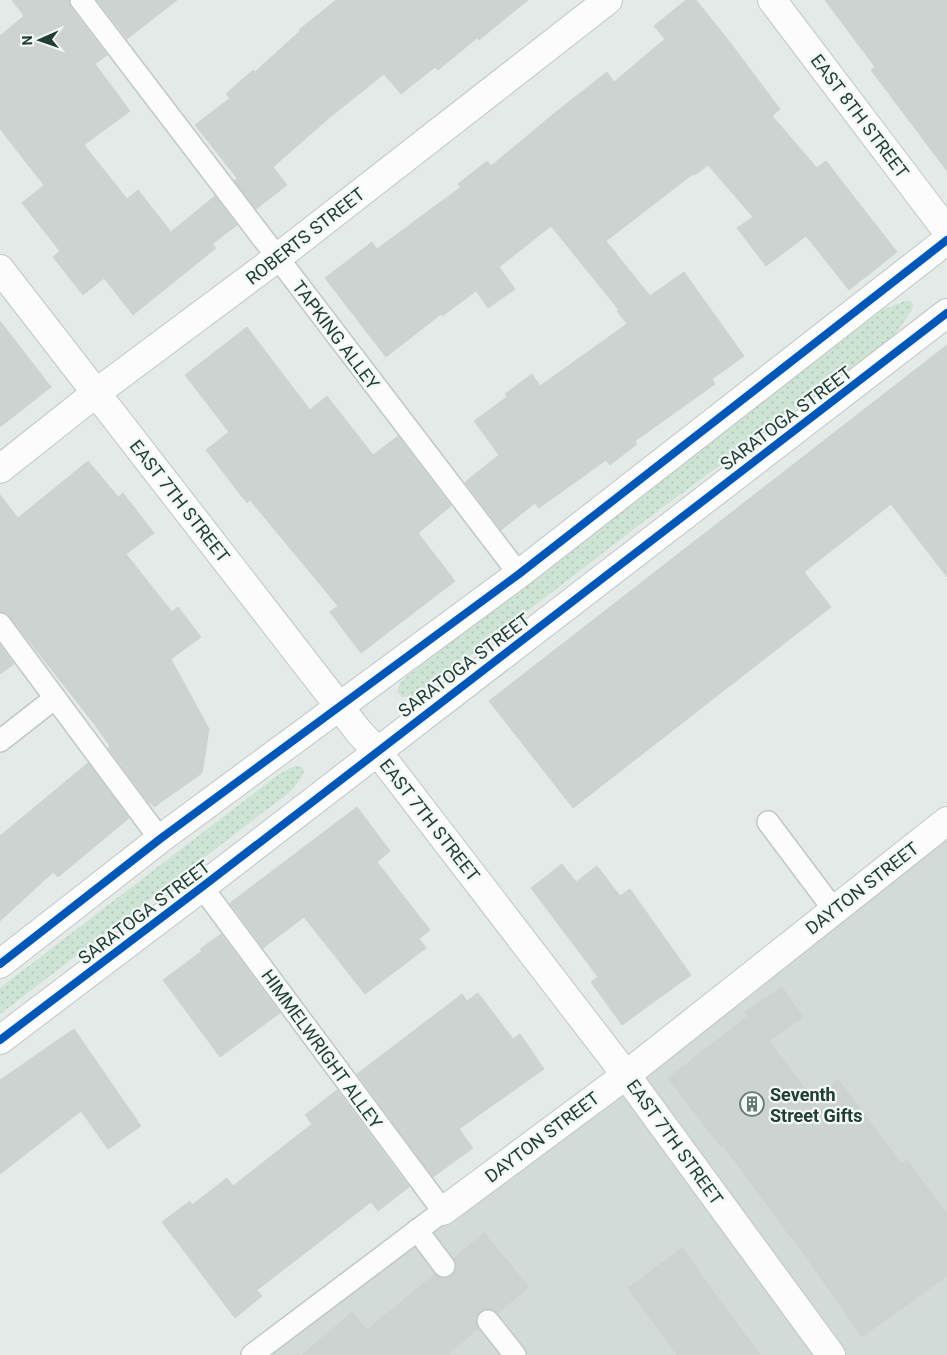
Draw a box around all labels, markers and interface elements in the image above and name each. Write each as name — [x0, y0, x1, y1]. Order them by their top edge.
north arrow — [15, 15, 65, 65]
text: N — [19, 35, 35, 46]
street label: EAST 8TH STREET — [807, 50, 914, 182]
street label: ROBERTS STREET — [241, 183, 369, 289]
street label: TAPKING ALLEY — [288, 276, 384, 394]
street label: SARATOGA STREET — [716, 362, 856, 474]
street label: EAST 7TH STREET — [126, 436, 234, 567]
street label: SARATOGA STREET — [394, 609, 534, 721]
street label: EAST 7TH STREET — [376, 755, 484, 886]
street label: DAYTON STREET — [801, 837, 923, 939]
street label: SARATOGA STREET — [74, 856, 214, 968]
street label: HIMMELWRIGHT ALLEY — [257, 965, 387, 1133]
street label: EAST 7TH STREET — [623, 1075, 728, 1209]
place label: Seventh Street Gifts — [770, 1084, 862, 1126]
street label: DAYTON STREET — [481, 1087, 603, 1187]
building icon: Seventh Street Gifts — [739, 1091, 765, 1117]

